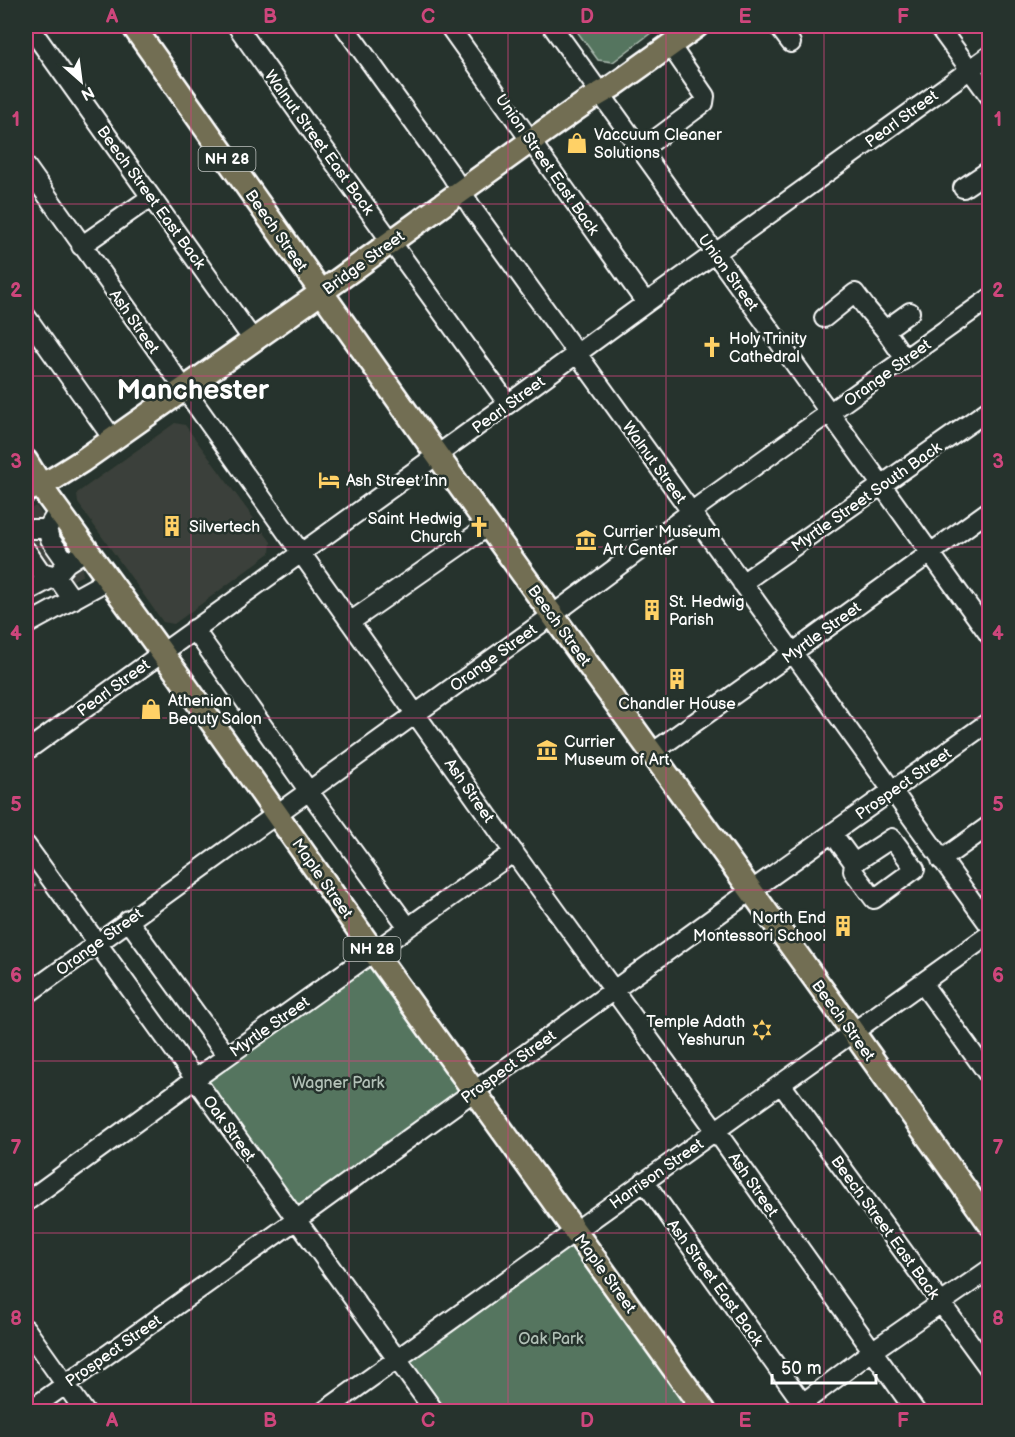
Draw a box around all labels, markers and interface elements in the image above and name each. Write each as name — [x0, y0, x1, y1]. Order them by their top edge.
text: A — [105, 5, 119, 29]
text: B — [263, 5, 277, 29]
text: C — [421, 5, 435, 29]
text: D — [580, 5, 594, 29]
text: E — [739, 5, 752, 29]
text: F — [897, 5, 909, 29]
north arrow — [51, 51, 111, 111]
street label: Walnut Street East Back — [260, 67, 378, 219]
text: N — [78, 82, 97, 104]
street label: Pearl Street — [862, 86, 942, 152]
street label: Union Street East Back — [491, 91, 603, 239]
text: 1 — [12, 108, 20, 132]
text: 1 — [994, 108, 1002, 132]
street label: Beech Street East Back — [92, 122, 209, 273]
place label: Vaccuum Cleaner Solutions — [594, 126, 722, 163]
shop icon: Vaccuum Cleaner Solutions — [565, 131, 589, 155]
road number: NH 28 — [198, 147, 256, 171]
street label: Beech Street — [241, 186, 311, 275]
street label: Bridge Street — [319, 227, 409, 299]
street label: Union Street — [693, 231, 762, 315]
text: 2 — [10, 279, 22, 303]
text: 2 — [992, 279, 1004, 303]
street label: Ash Street — [105, 286, 163, 358]
place label: Holy Trinity Cathedral — [729, 330, 807, 367]
church icon: Holy Trinity Cathedral — [700, 335, 724, 359]
street label: Orange Street — [841, 335, 935, 411]
street label: Pearl Street — [469, 372, 549, 438]
district label: Manchester — [117, 374, 270, 407]
street label: Walnut Street — [618, 418, 690, 508]
street label: Myrtle Street South Back — [788, 438, 946, 556]
text: 3 — [10, 450, 22, 474]
text: 3 — [992, 450, 1004, 474]
hotel icon: Ash Street Inn — [317, 468, 341, 492]
place label: Ash Street Inn — [346, 472, 447, 491]
place label: Saint Hedwig Church — [368, 510, 462, 547]
building icon: Silvertech — [160, 514, 184, 538]
church icon: Saint Hedwig Church — [467, 515, 491, 539]
place label: Silvertech — [189, 518, 260, 537]
place label: Currier Museum Art Center — [603, 523, 720, 560]
museum icon: Currier Museum Art Center — [574, 528, 598, 552]
street label: Beech Street — [523, 582, 595, 670]
place label: St. Hedwig Parish — [669, 593, 744, 630]
building icon: St. Hedwig Parish — [640, 598, 664, 622]
street label: Myrtle Street — [779, 598, 865, 668]
street label: Orange Street — [447, 620, 541, 696]
text: 4 — [10, 622, 22, 646]
text: 4 — [992, 622, 1004, 646]
street label: Pearl Street — [74, 655, 154, 721]
building icon: Chandler House — [665, 667, 689, 691]
place label: Athenian Beauty Salon — [168, 692, 262, 729]
place label: Chandler House — [618, 695, 736, 714]
shop icon: Athenian Beauty Salon — [139, 697, 163, 721]
place label: Currier Museum of Art — [564, 733, 670, 770]
museum icon: Currier Museum of Art — [535, 738, 559, 762]
street label: Prospect Street — [852, 744, 956, 824]
street label: Ash Street — [440, 755, 498, 827]
text: 5 — [10, 793, 22, 817]
text: 5 — [992, 793, 1004, 817]
street label: Maple Street — [287, 835, 356, 922]
street label: Orange Street — [53, 904, 147, 980]
place label: North End Montessori School — [693, 909, 826, 946]
building icon: North End Montessori School — [831, 914, 855, 938]
road number: NH 28 — [344, 937, 400, 961]
text: 6 — [10, 964, 22, 988]
text: 6 — [992, 964, 1004, 988]
street label: Beech Street — [807, 977, 879, 1065]
street label: Myrtle Street — [226, 993, 313, 1062]
place label: Temple Adath Yeshurun — [646, 1013, 745, 1050]
synagogue icon: Temple Adath Yeshurun — [750, 1018, 774, 1042]
street label: Prospect Street — [458, 1026, 560, 1108]
park label: Wagner Park — [292, 1074, 384, 1093]
street label: Oak Street — [199, 1092, 259, 1166]
street label: Harrison Street — [606, 1135, 707, 1214]
text: 7 — [10, 1136, 22, 1160]
text: 7 — [992, 1136, 1004, 1160]
street label: Ash Street — [724, 1149, 782, 1221]
street label: Beech Street East Back — [826, 1152, 943, 1303]
street label: Ash Street East Back — [663, 1216, 767, 1350]
street label: Maple Street — [570, 1231, 640, 1317]
text: 8 — [10, 1307, 22, 1331]
text: 8 — [992, 1307, 1004, 1331]
street label: Prospect Street — [62, 1311, 166, 1391]
park label: Oak Park — [518, 1330, 584, 1349]
scale bar — [772, 1347, 876, 1385]
text: 50 m — [781, 1358, 822, 1379]
text: A — [105, 1409, 119, 1433]
text: B — [263, 1409, 277, 1433]
text: C — [421, 1409, 435, 1433]
text: D — [580, 1409, 594, 1433]
text: E — [739, 1409, 752, 1433]
text: F — [897, 1409, 909, 1433]

